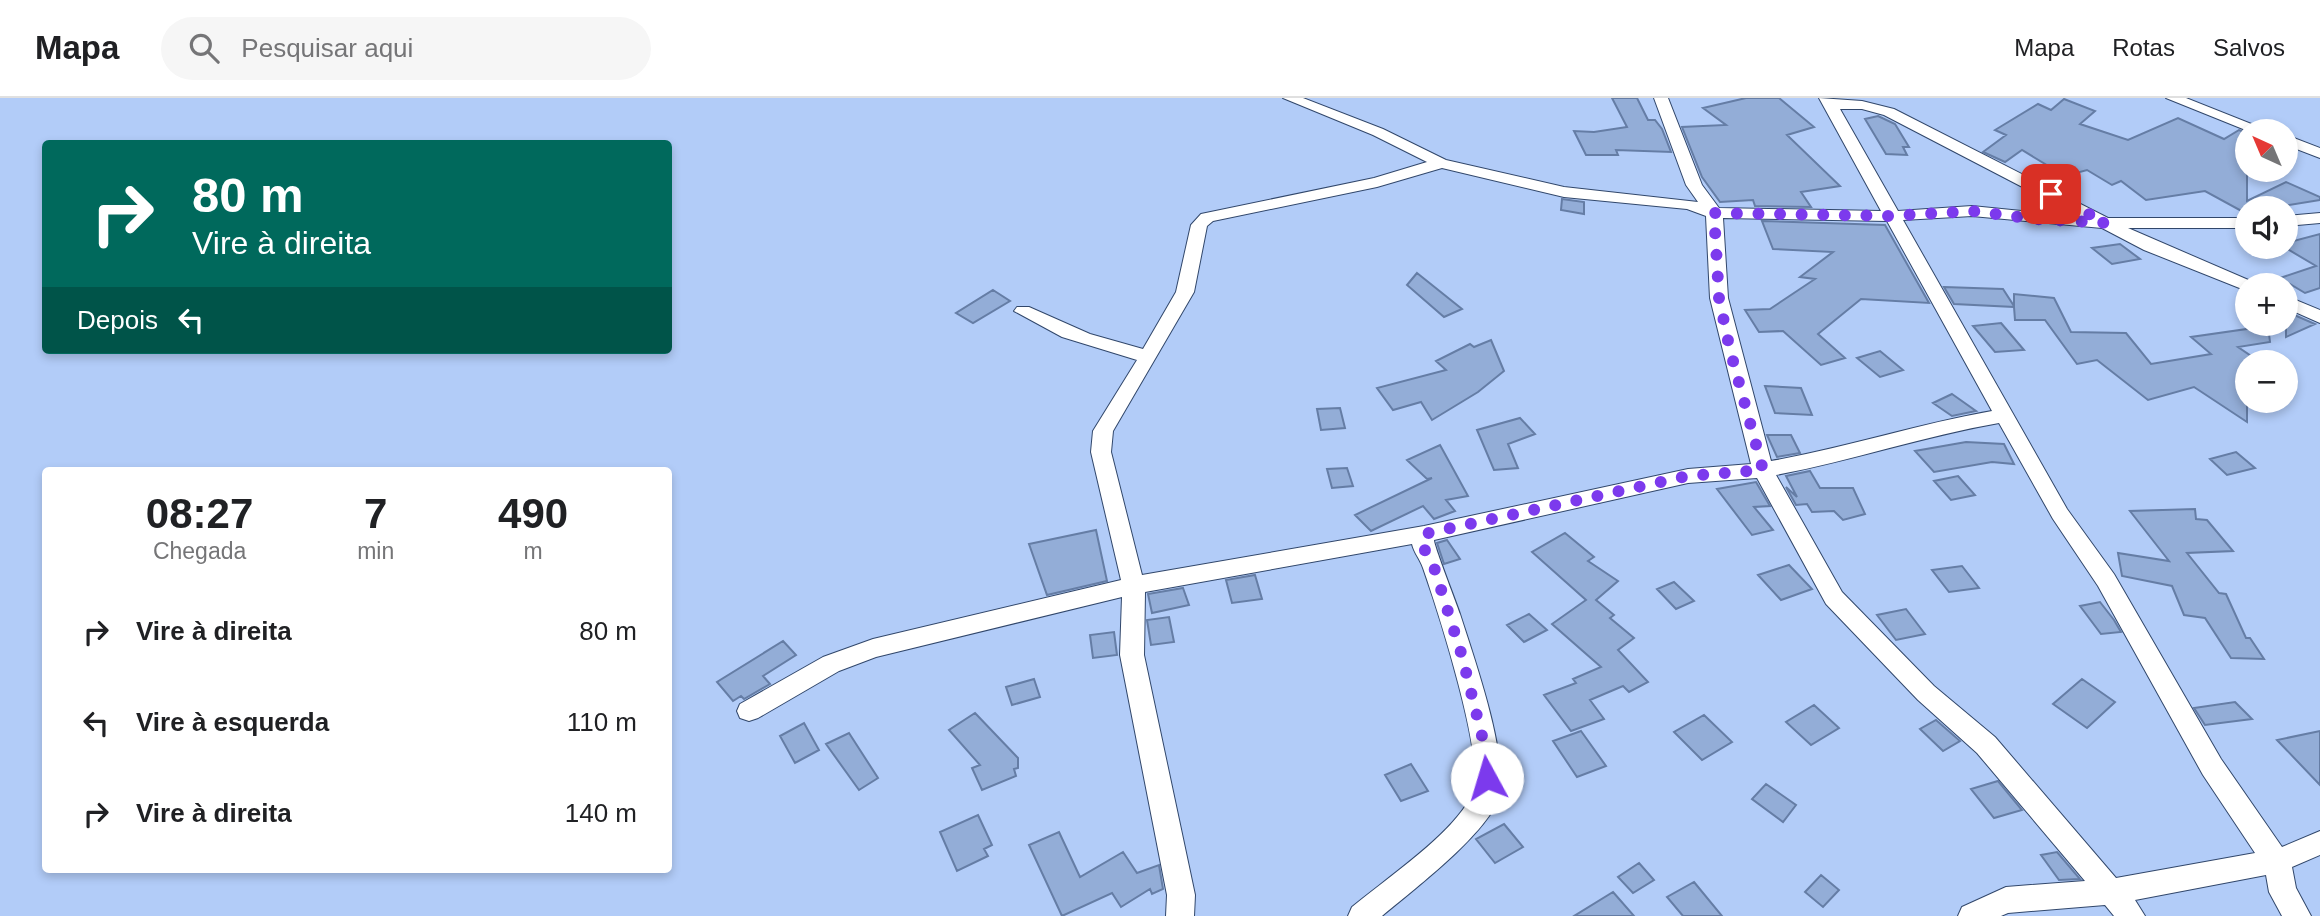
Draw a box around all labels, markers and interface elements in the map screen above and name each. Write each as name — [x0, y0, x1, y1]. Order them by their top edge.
search box — [161, 17, 651, 80]
text: Mapa — [35, 29, 119, 66]
icon: search — [185, 29, 223, 67]
text: Pesquisar aqui — [241, 33, 413, 63]
text: Mapa — [2014, 34, 2074, 61]
text: Rotas — [2112, 34, 2175, 61]
text: Salvos — [2213, 34, 2285, 61]
north arrow — [2235, 119, 2298, 182]
map controls — [2235, 119, 2298, 413]
pin — [2021, 164, 2081, 224]
icon: right — [77, 168, 168, 259]
text: 80 m — [192, 168, 304, 222]
icon: arrive — [2032, 175, 2070, 213]
button: sound — [2235, 196, 2298, 259]
text: Vire à direita — [192, 225, 371, 261]
button: + — [2235, 273, 2298, 336]
icon: left — [172, 301, 210, 339]
text: Depois — [77, 305, 158, 335]
button: − — [2235, 350, 2298, 413]
text: 08:27 — [146, 490, 253, 537]
text: 7 — [364, 490, 387, 537]
text: 490 — [498, 490, 568, 537]
text: Chegada — [153, 538, 246, 564]
text: min — [357, 538, 394, 564]
text: m — [524, 538, 543, 564]
icon: right — [77, 613, 115, 651]
text: Vire à direita — [136, 616, 292, 646]
text: 80 m — [579, 616, 637, 646]
icon: left — [77, 704, 115, 742]
text: Vire à esquerda — [136, 707, 329, 737]
text: 110 m — [567, 707, 637, 737]
position arrow — [1450, 741, 1524, 815]
icon: right — [77, 795, 115, 833]
text: Vire à direita — [136, 798, 292, 828]
text: 140 m — [565, 798, 637, 828]

